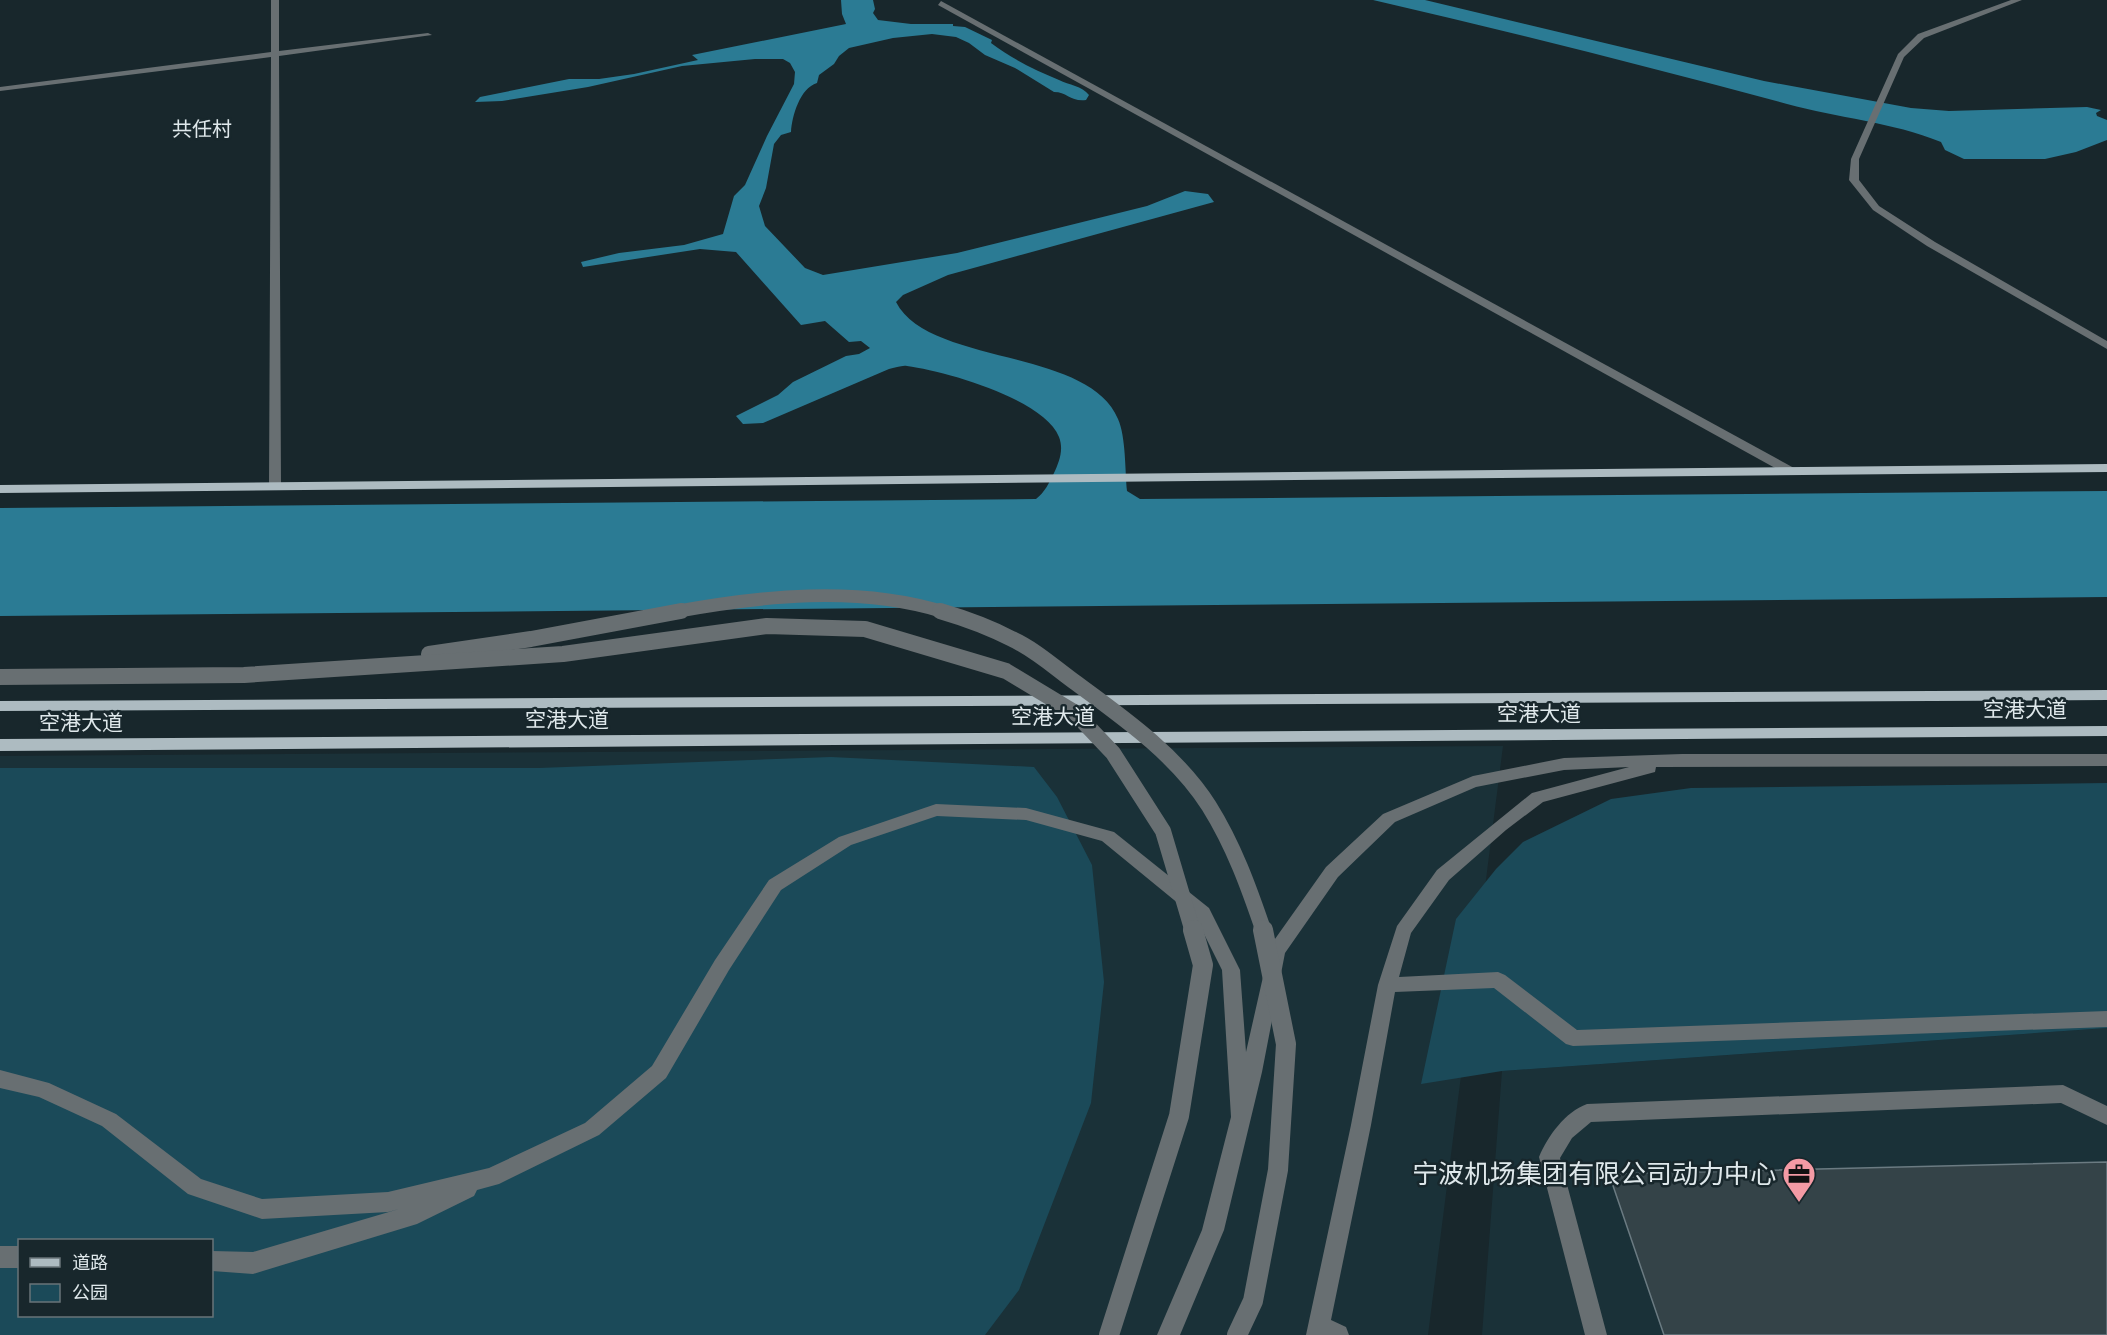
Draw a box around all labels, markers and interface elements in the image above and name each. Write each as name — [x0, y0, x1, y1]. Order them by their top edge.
district label: 共任村 — [172, 115, 232, 142]
street label: 空港大道 — [1983, 695, 2067, 723]
street label: 空港大道 — [1497, 699, 1581, 727]
street label: 空港大道 — [1011, 702, 1095, 730]
street label: 空港大道 — [525, 705, 609, 733]
street label: 空港大道 — [39, 708, 123, 736]
place label: 宁波机场集团有限公司动力中心 — [1412, 1155, 1776, 1191]
office icon: 宁波机场集团有限公司动力中心 — [1781, 1156, 1817, 1203]
legend — [18, 1239, 213, 1317]
text: 道路 — [72, 1250, 108, 1274]
text: 公园 — [72, 1280, 108, 1304]

